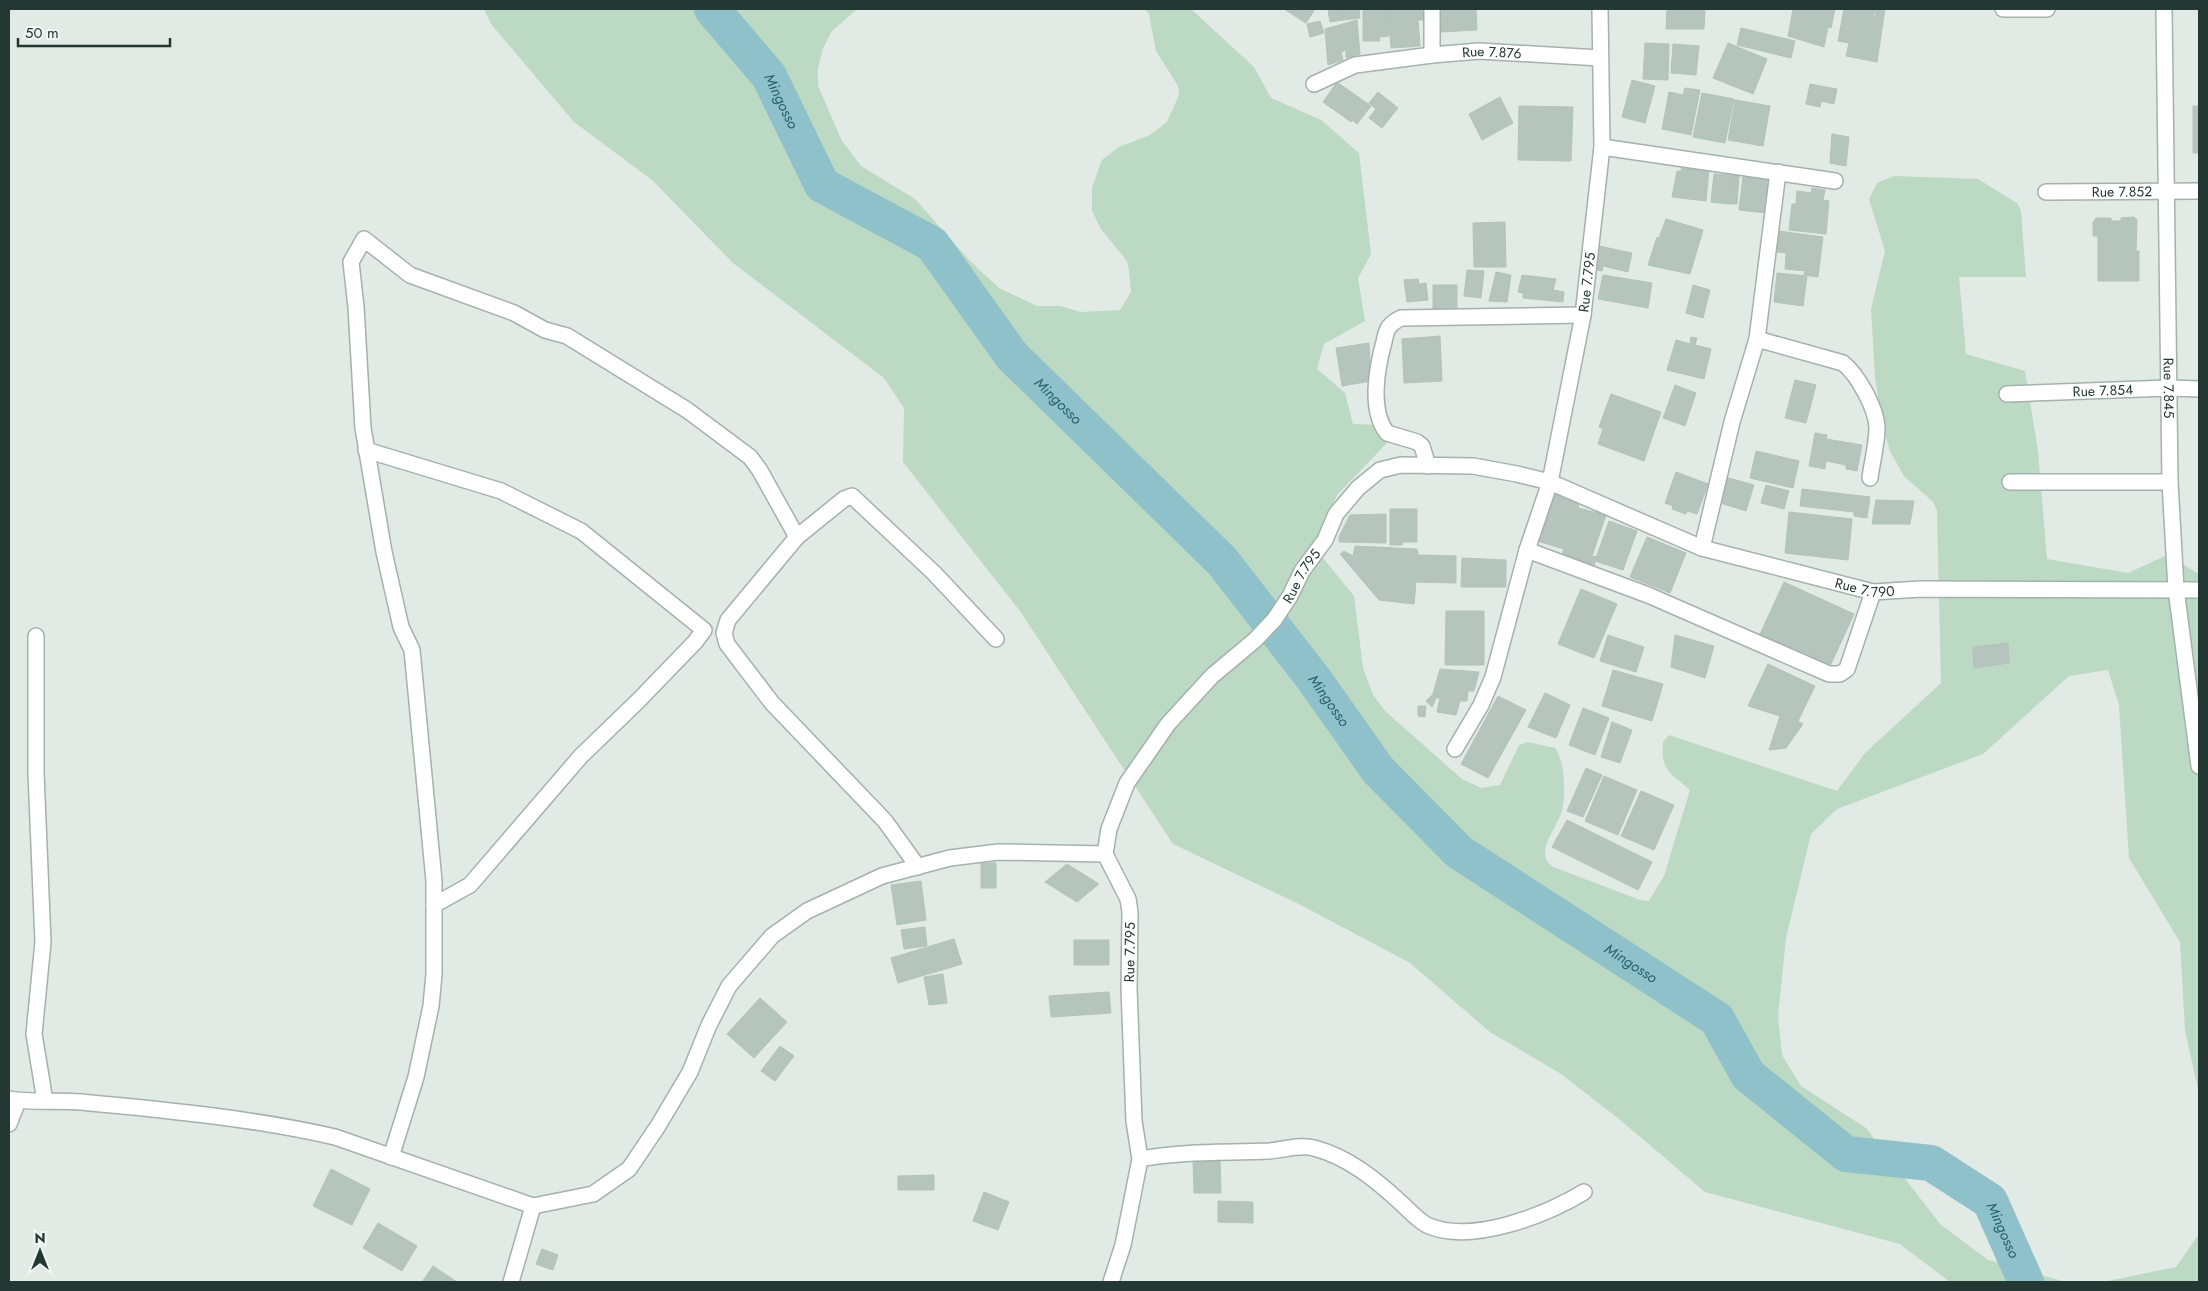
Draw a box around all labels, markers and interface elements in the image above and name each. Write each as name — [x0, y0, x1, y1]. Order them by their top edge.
scale bar — [18, 15, 170, 47]
text: 50 m — [25, 22, 59, 44]
street label: Rue 7.876 — [1461, 41, 1522, 63]
water label: Mingosso — [758, 70, 804, 133]
street label: Rue 7.852 — [2092, 181, 2152, 202]
street label: Rue 7.795 — [1573, 251, 1600, 313]
street label: Rue 7.845 — [2158, 358, 2179, 418]
water label: Mingosso — [1029, 372, 1087, 430]
street label: Rue 7.854 — [2072, 379, 2134, 402]
street label: Rue 7.795 — [1278, 545, 1325, 607]
street label: Rue 7.790 — [1833, 573, 1895, 602]
water label: Mingosso — [1303, 670, 1355, 731]
street label: Rue 7.795 — [1119, 922, 1140, 982]
water label: Mingosso — [1600, 938, 1662, 989]
water label: Mingosso — [1981, 1199, 2025, 1262]
north arrow — [15, 1226, 65, 1276]
text: N — [34, 1228, 46, 1248]

